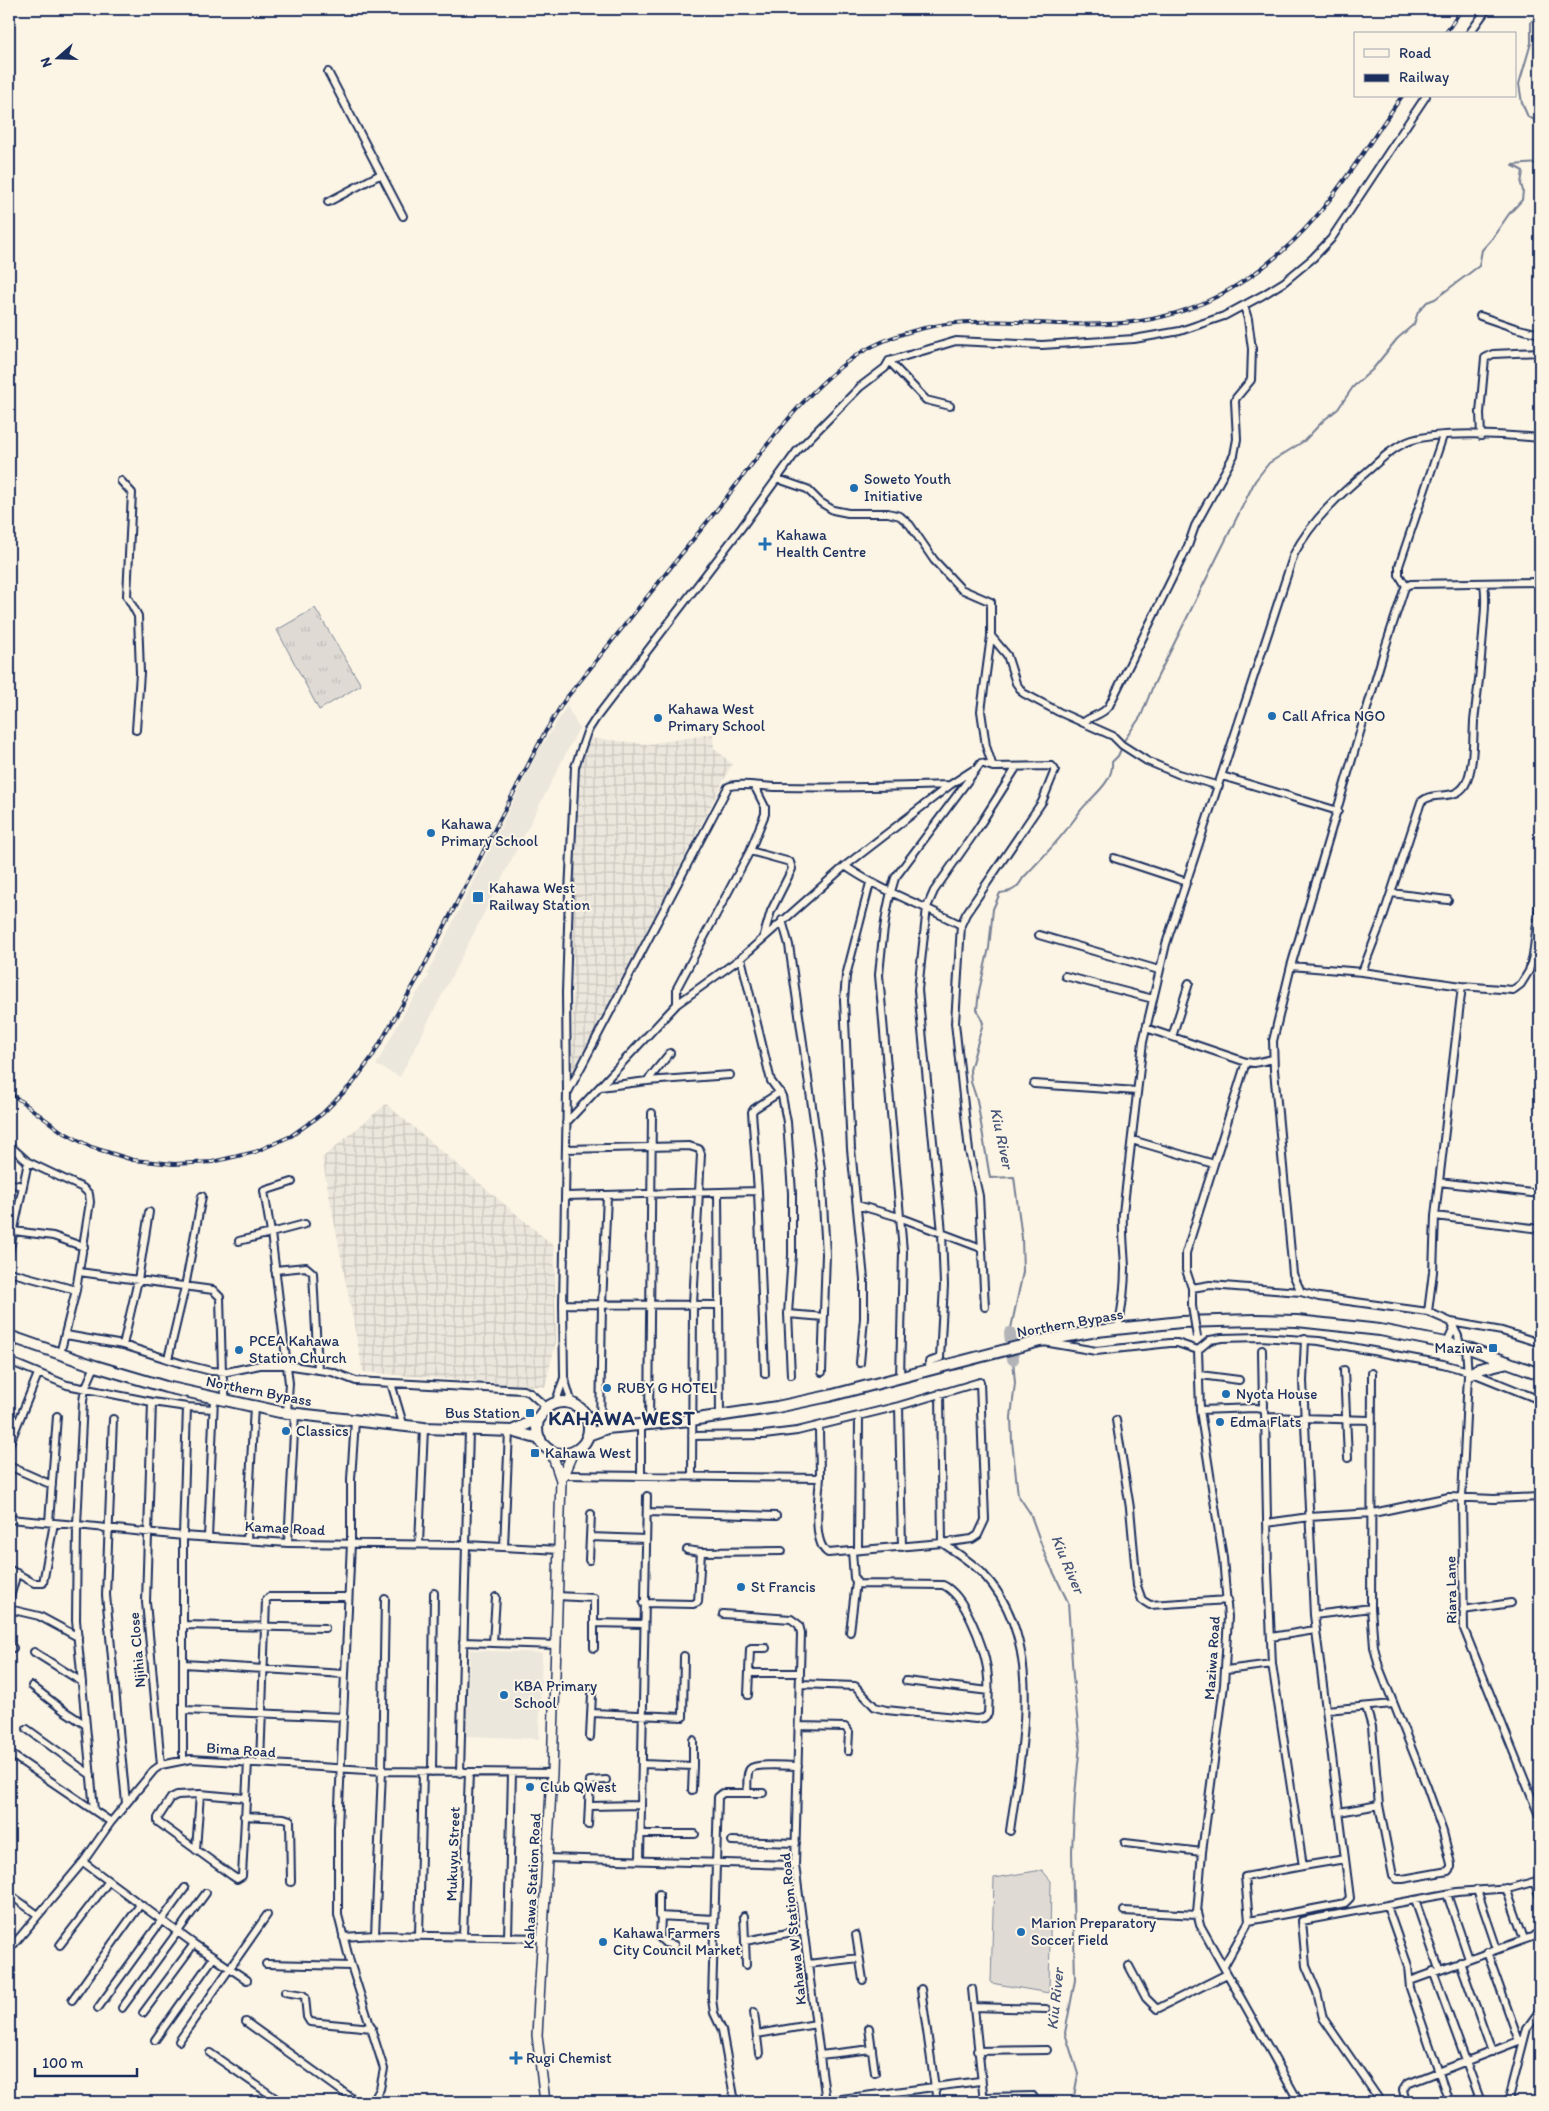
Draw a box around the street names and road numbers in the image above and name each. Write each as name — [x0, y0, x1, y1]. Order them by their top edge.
street label: Northern Bypass — [1015, 1305, 1125, 1341]
street label: Northern Bypass — [204, 1372, 314, 1410]
street label: Kamae Road — [244, 1517, 326, 1539]
street label: Riara Lane — [1441, 1556, 1461, 1624]
street label: Njihia Close — [125, 1612, 149, 1688]
street label: Maziwa Road — [1200, 1615, 1224, 1701]
street label: Bima Road — [206, 1739, 276, 1761]
street label: Mukuyu Street — [442, 1806, 464, 1902]
street label: Kahawa Station Road — [519, 1812, 545, 1950]
street label: Kahawa W Station Road — [776, 1852, 810, 2006]

